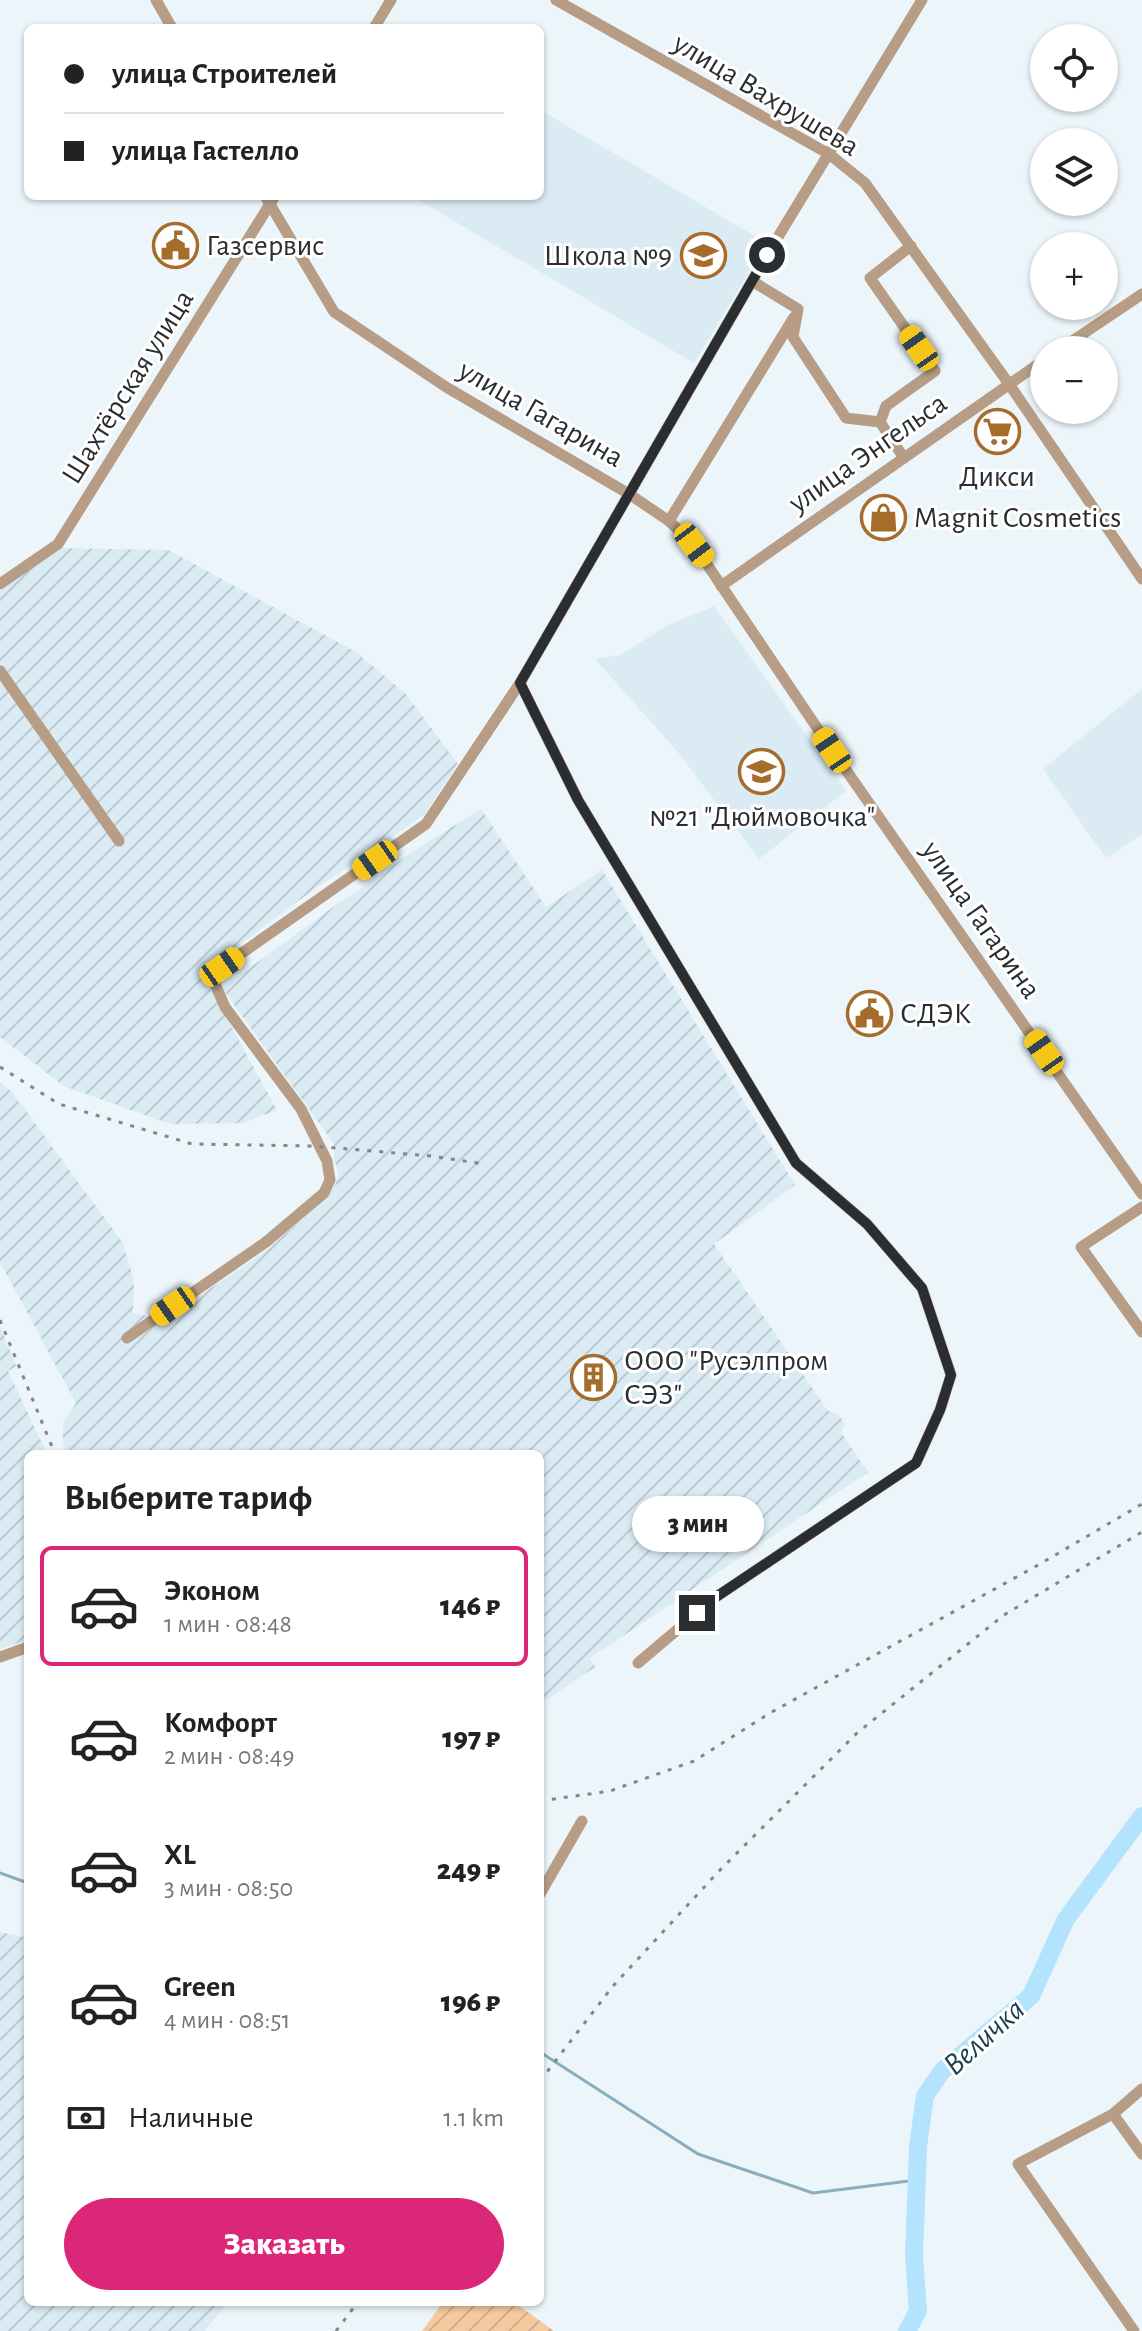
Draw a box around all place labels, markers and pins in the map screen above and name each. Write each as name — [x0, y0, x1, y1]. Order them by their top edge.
public building icon: Газсервис — [151, 222, 199, 270]
place label: Газсервис — [206, 231, 324, 261]
school or university icon: Школа №9 — [679, 232, 727, 280]
place label: Школа №9 — [544, 241, 672, 271]
supermarket icon: Дикси — [973, 407, 1021, 455]
place label: Дикси — [959, 462, 1035, 492]
shop icon: Magnit Cosmetics — [859, 494, 907, 542]
place label: Magnit Cosmetics — [914, 503, 1121, 533]
school or university icon: №21 "Дюймовочка" — [738, 747, 786, 795]
place label: №21 "Дюймовочка" — [649, 802, 875, 832]
public building icon: СДЭК — [845, 990, 893, 1038]
place label: СДЭК — [900, 999, 971, 1029]
place label: ООО "Русэлпром СЭЗ" — [624, 1346, 829, 1410]
building icon: ООО "Русэлпром СЭЗ" — [569, 1354, 617, 1402]

